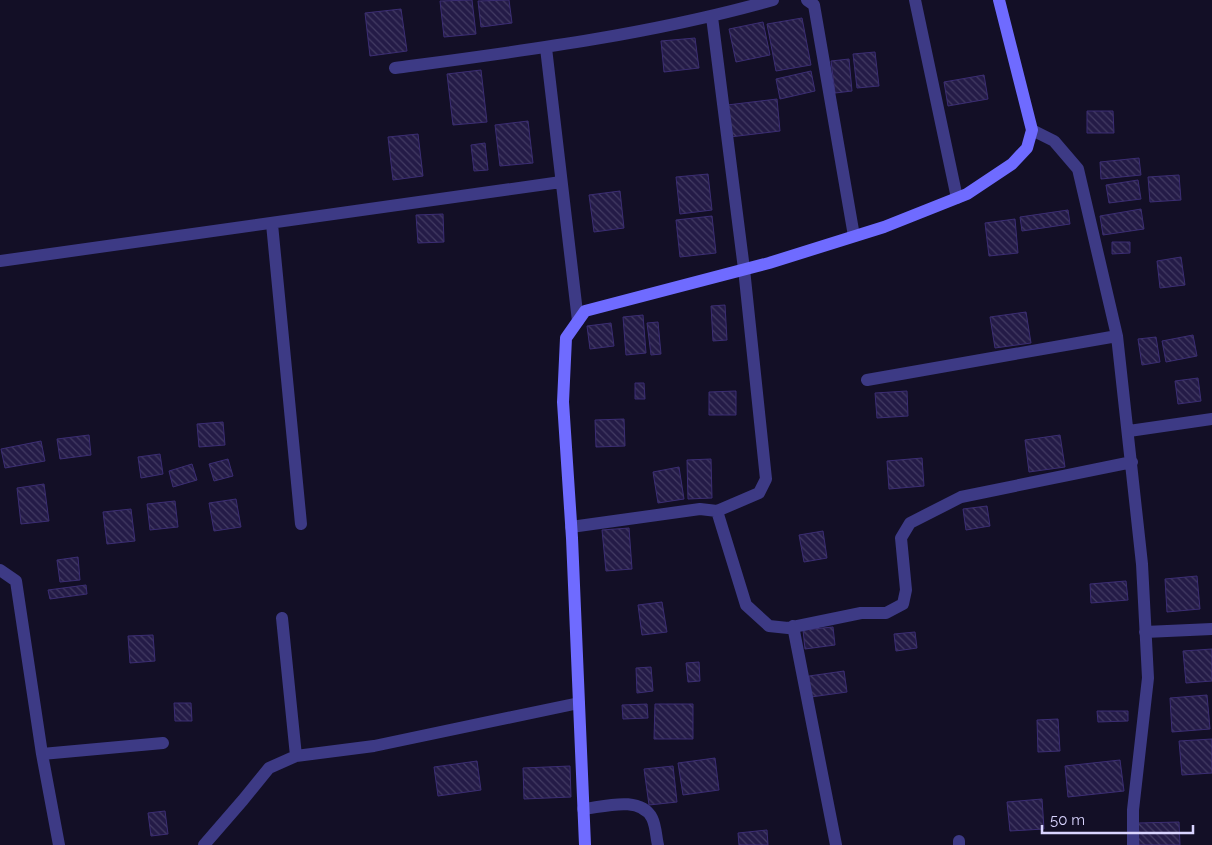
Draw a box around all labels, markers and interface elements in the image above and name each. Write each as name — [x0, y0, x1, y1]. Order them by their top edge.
scale bar — [1042, 802, 1193, 834]
text: 50 m — [1050, 811, 1085, 829]

